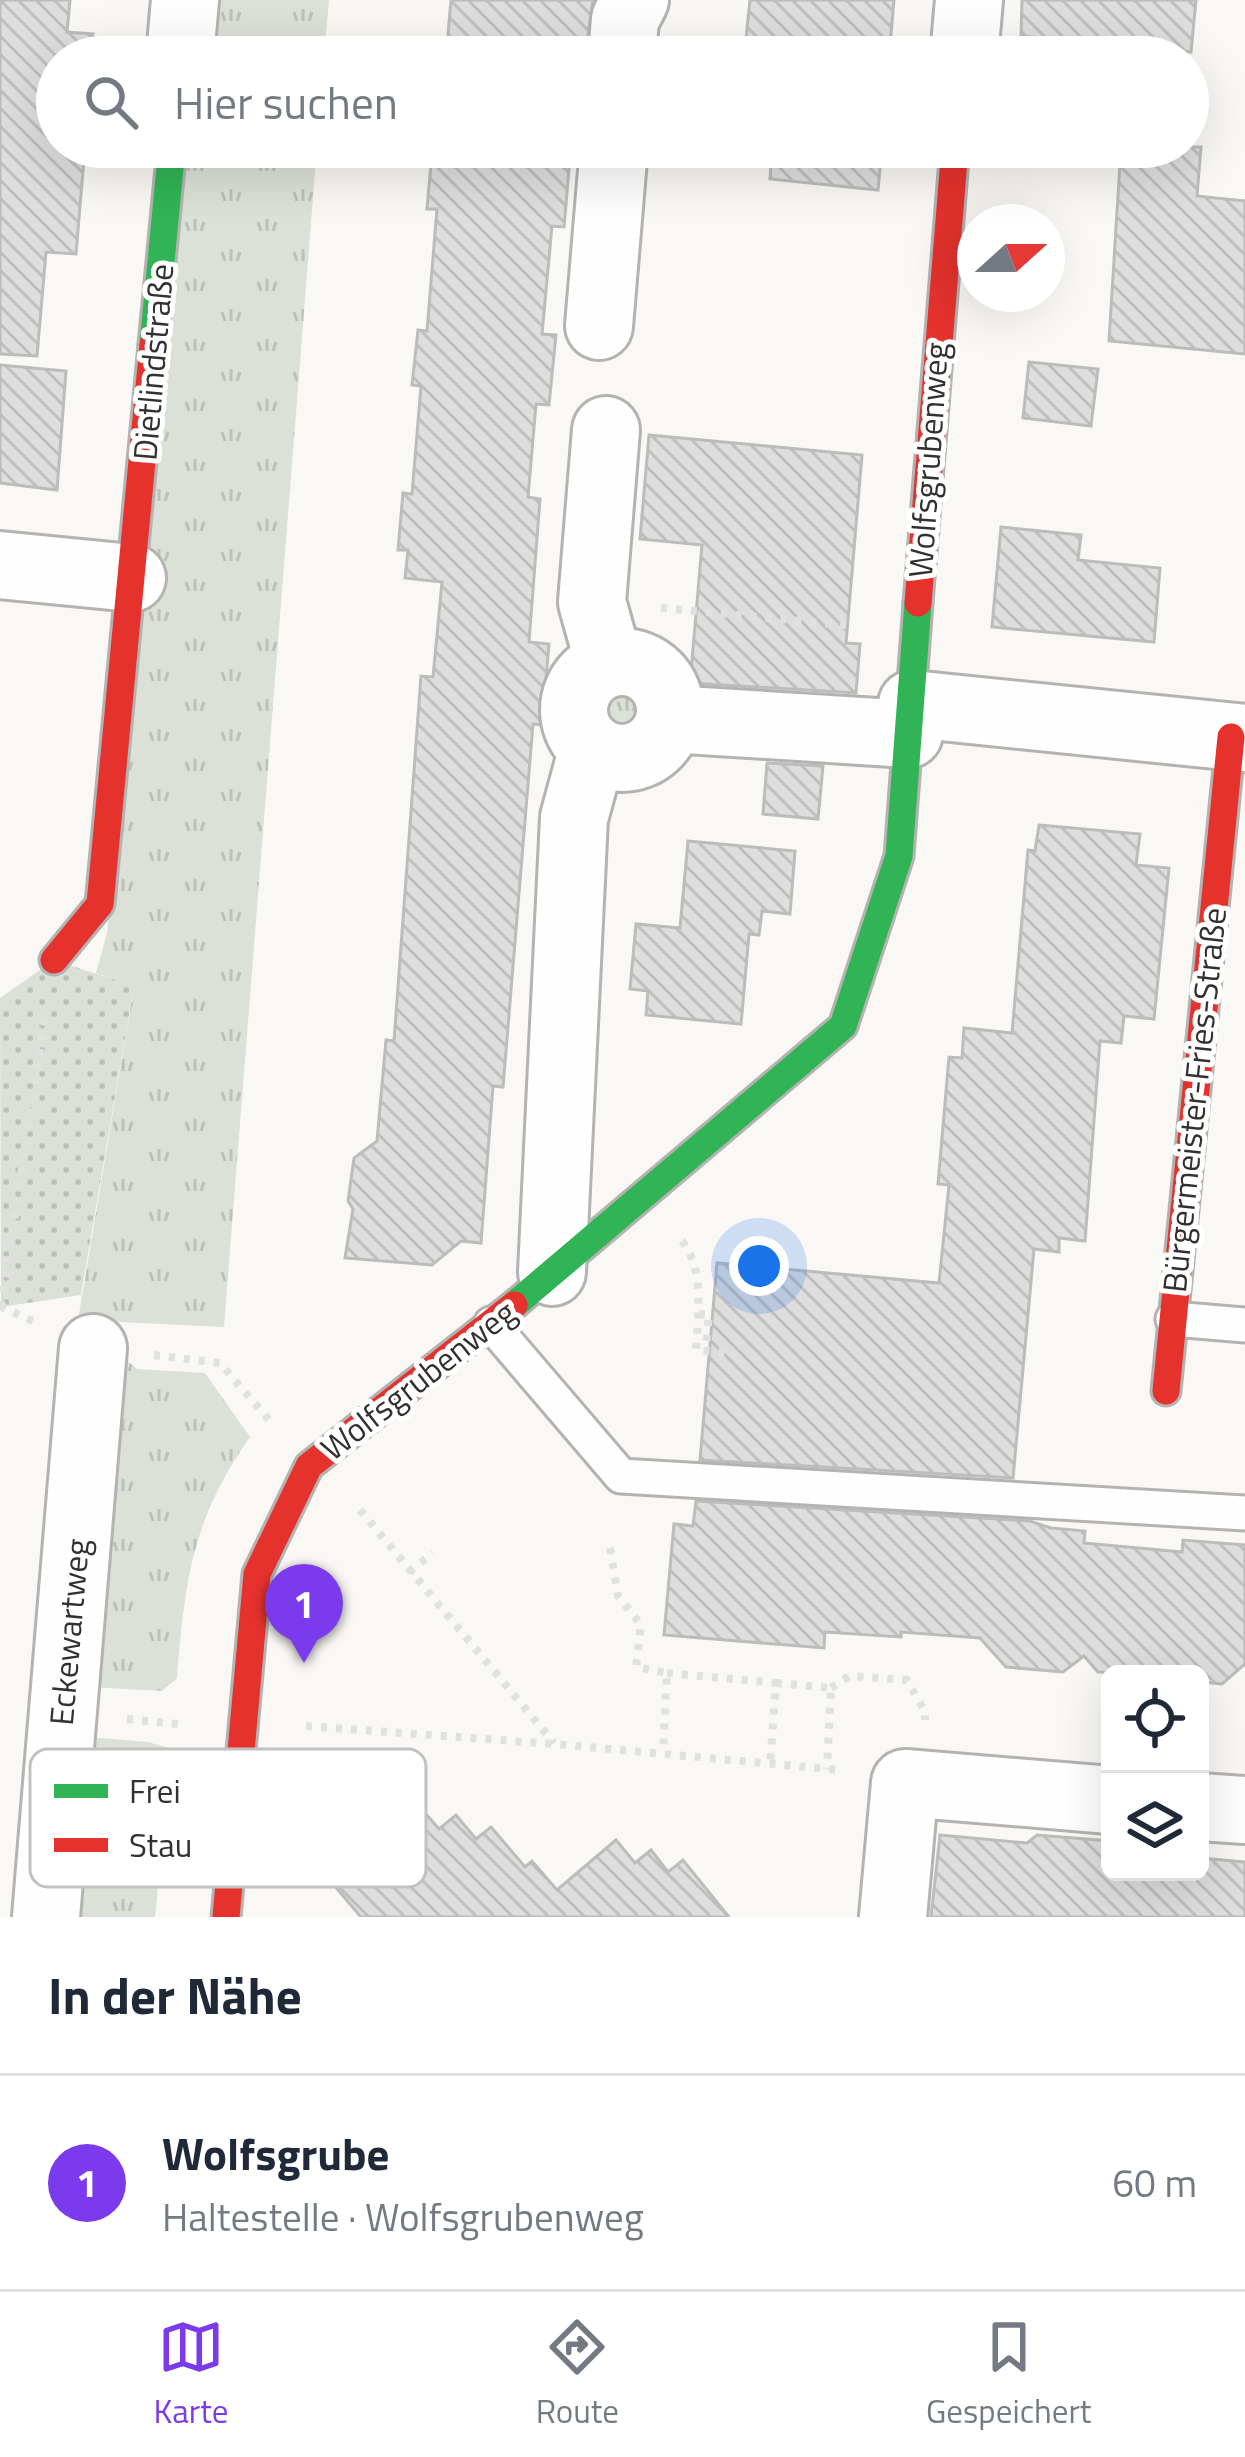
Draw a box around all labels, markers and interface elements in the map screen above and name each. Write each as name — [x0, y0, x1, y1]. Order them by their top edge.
search box — [36, 36, 1209, 168]
text: Hier suchen — [174, 68, 398, 136]
icon: search — [78, 69, 144, 135]
north arrow — [957, 204, 1065, 312]
street label: Dietlindstraße — [120, 262, 186, 462]
street label: Wolfsgrubenweg — [895, 341, 961, 579]
street label: Bürgermeister-Fries-Straße — [1149, 905, 1239, 1295]
your location — [729, 1236, 789, 1296]
street label: Wolfsgrubenweg — [310, 1288, 526, 1472]
street label: Eckewartweg — [36, 1536, 102, 1727]
pin: 1 — [265, 1564, 343, 1663]
map controls — [1101, 1665, 1209, 1881]
button: locate — [1101, 1665, 1209, 1773]
legend — [30, 1749, 426, 1887]
text: Frei — [129, 1766, 181, 1816]
button: layers — [1101, 1773, 1209, 1881]
text: Stau — [129, 1820, 192, 1870]
text: In der Nähe — [48, 1956, 302, 2034]
text: Wolfsgrube — [162, 2119, 389, 2187]
text: 1 — [76, 2153, 98, 2212]
text: 60 m — [1112, 2153, 1197, 2212]
text: Haltestelle · Wolfsgrubenweg — [162, 2187, 644, 2246]
tab: Karte — [154, 2314, 229, 2436]
tab: Route — [536, 2314, 619, 2436]
tab: Gespeichert — [926, 2314, 1091, 2436]

